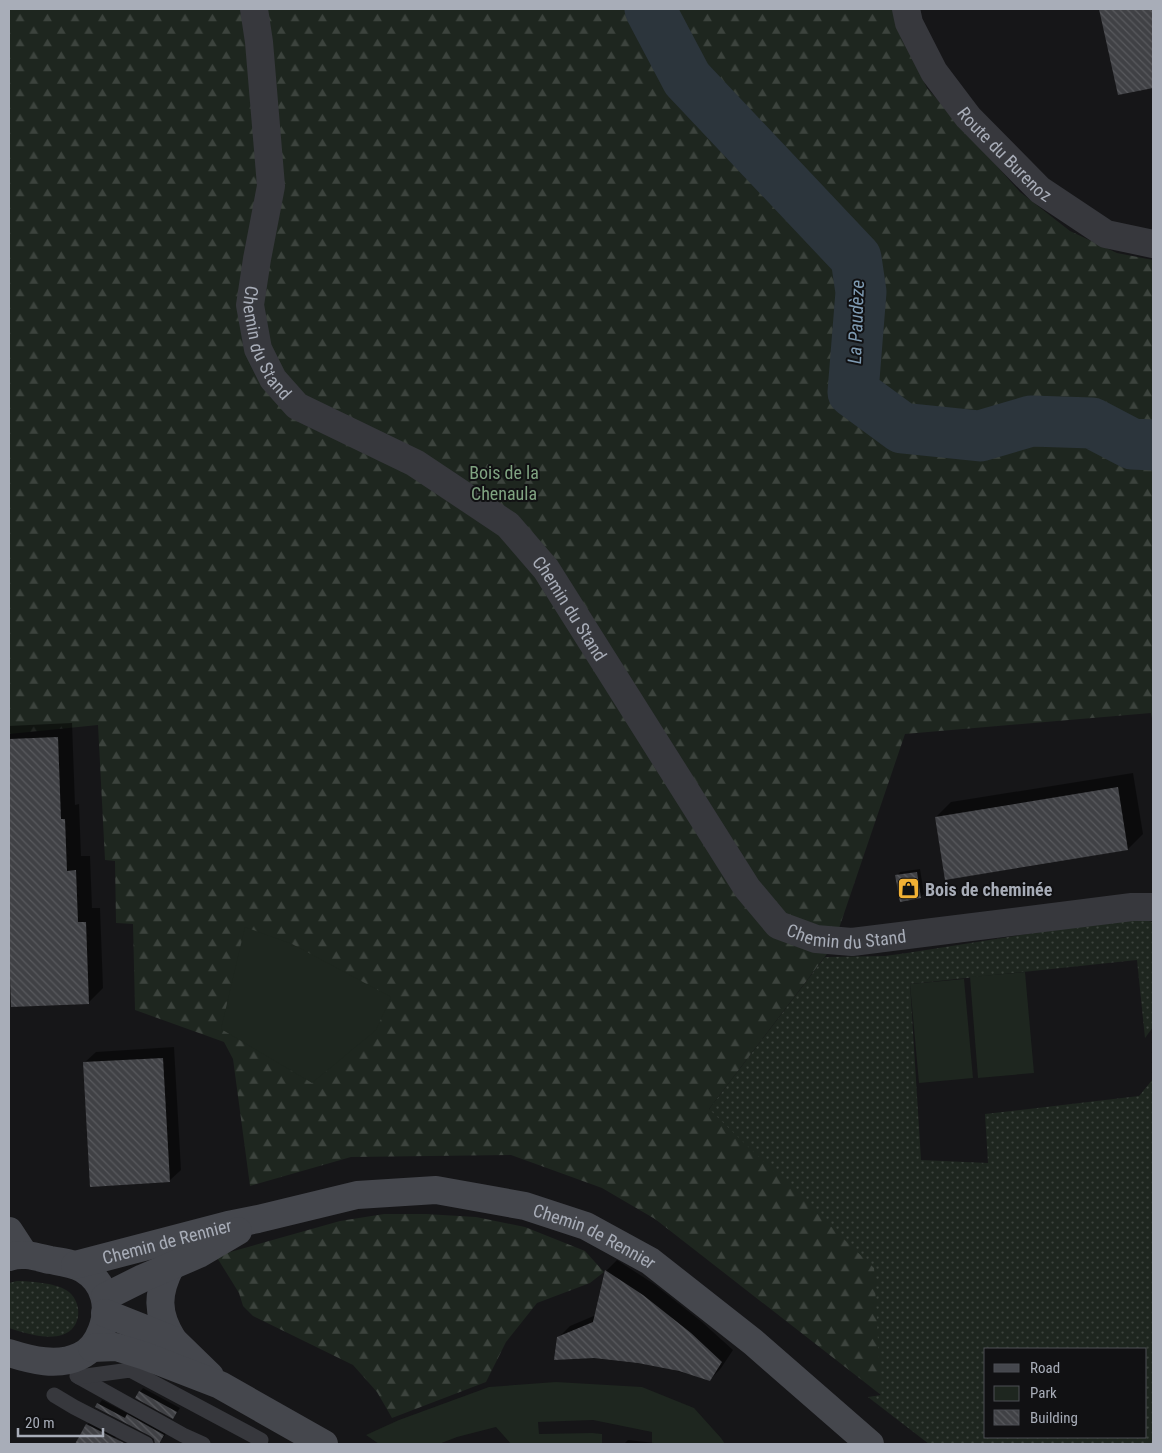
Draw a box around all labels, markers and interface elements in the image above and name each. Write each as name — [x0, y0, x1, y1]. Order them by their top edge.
street label: Route du Burenoz — [954, 103, 1056, 206]
water label: La Paudèze — [843, 280, 869, 364]
street label: Chemin du Stand — [240, 285, 296, 403]
park label: Bois de la Chenaula — [469, 462, 539, 504]
street label: Chemin du Stand — [529, 551, 612, 664]
shop icon: Bois de cheminée — [897, 877, 921, 901]
place label: Bois de cheminée — [925, 879, 1053, 900]
street label: Chemin du Stand — [784, 919, 907, 953]
street label: Chemin de Rennier — [531, 1199, 661, 1273]
street label: Chemin de Rennier — [100, 1214, 234, 1268]
legend — [984, 1348, 1147, 1438]
text: Road — [1030, 1359, 1060, 1377]
text: Park — [1030, 1384, 1057, 1402]
scale bar — [18, 1406, 102, 1438]
text: Building — [1030, 1409, 1078, 1427]
text: 20 m — [25, 1414, 55, 1432]

